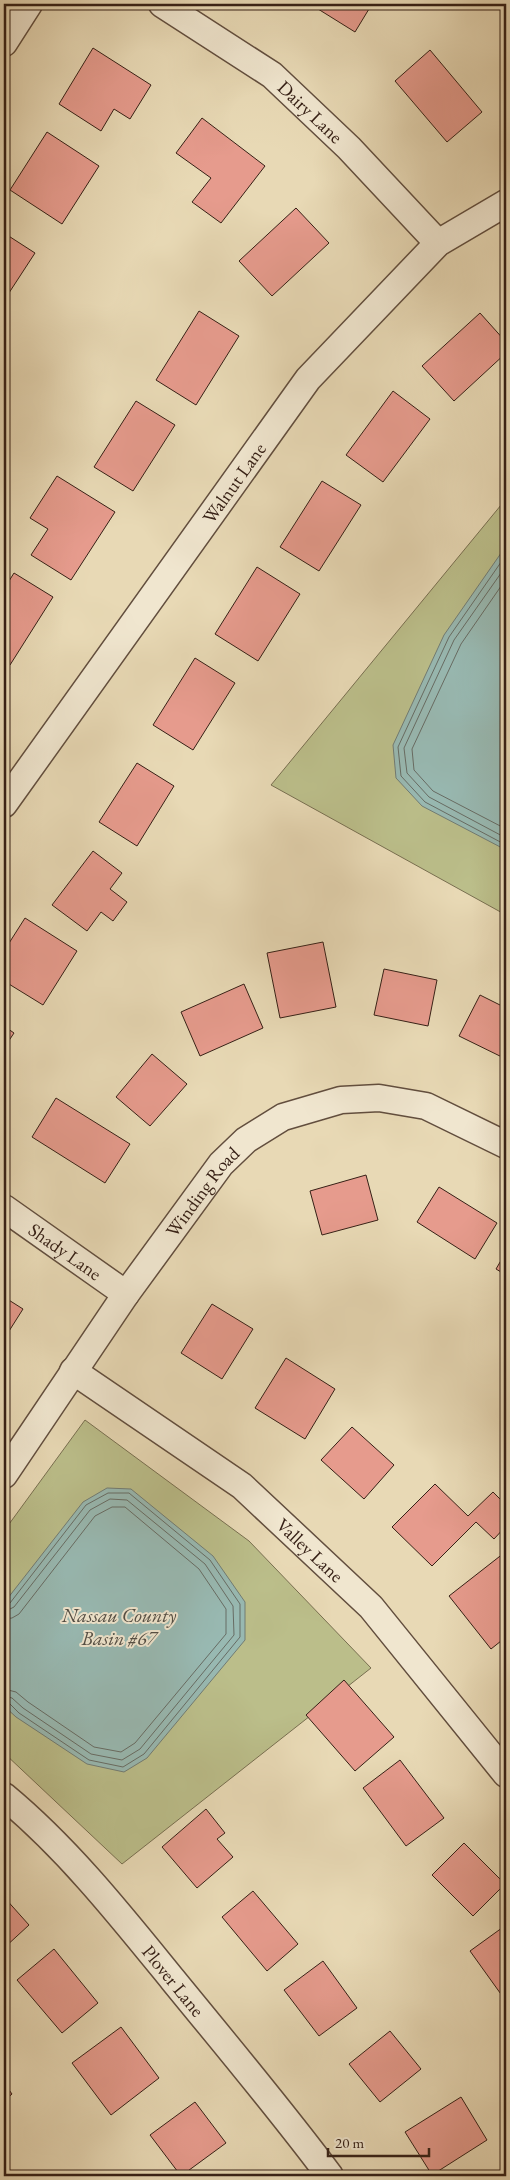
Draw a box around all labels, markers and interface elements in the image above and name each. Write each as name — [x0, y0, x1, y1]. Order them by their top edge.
street label: Dairy Lane — [272, 74, 349, 149]
street label: Walnut Lane — [196, 437, 271, 528]
street label: Winding Road — [159, 1140, 245, 1242]
street label: Shady Lane — [24, 1217, 107, 1286]
street label: Valley Lane — [271, 1512, 349, 1588]
water label: Nassau County Basin #67 — [61, 1602, 176, 1651]
street label: Plover Lane — [137, 1939, 210, 2022]
scale bar — [328, 2125, 429, 2157]
text: 20 m — [335, 2133, 364, 2152]

